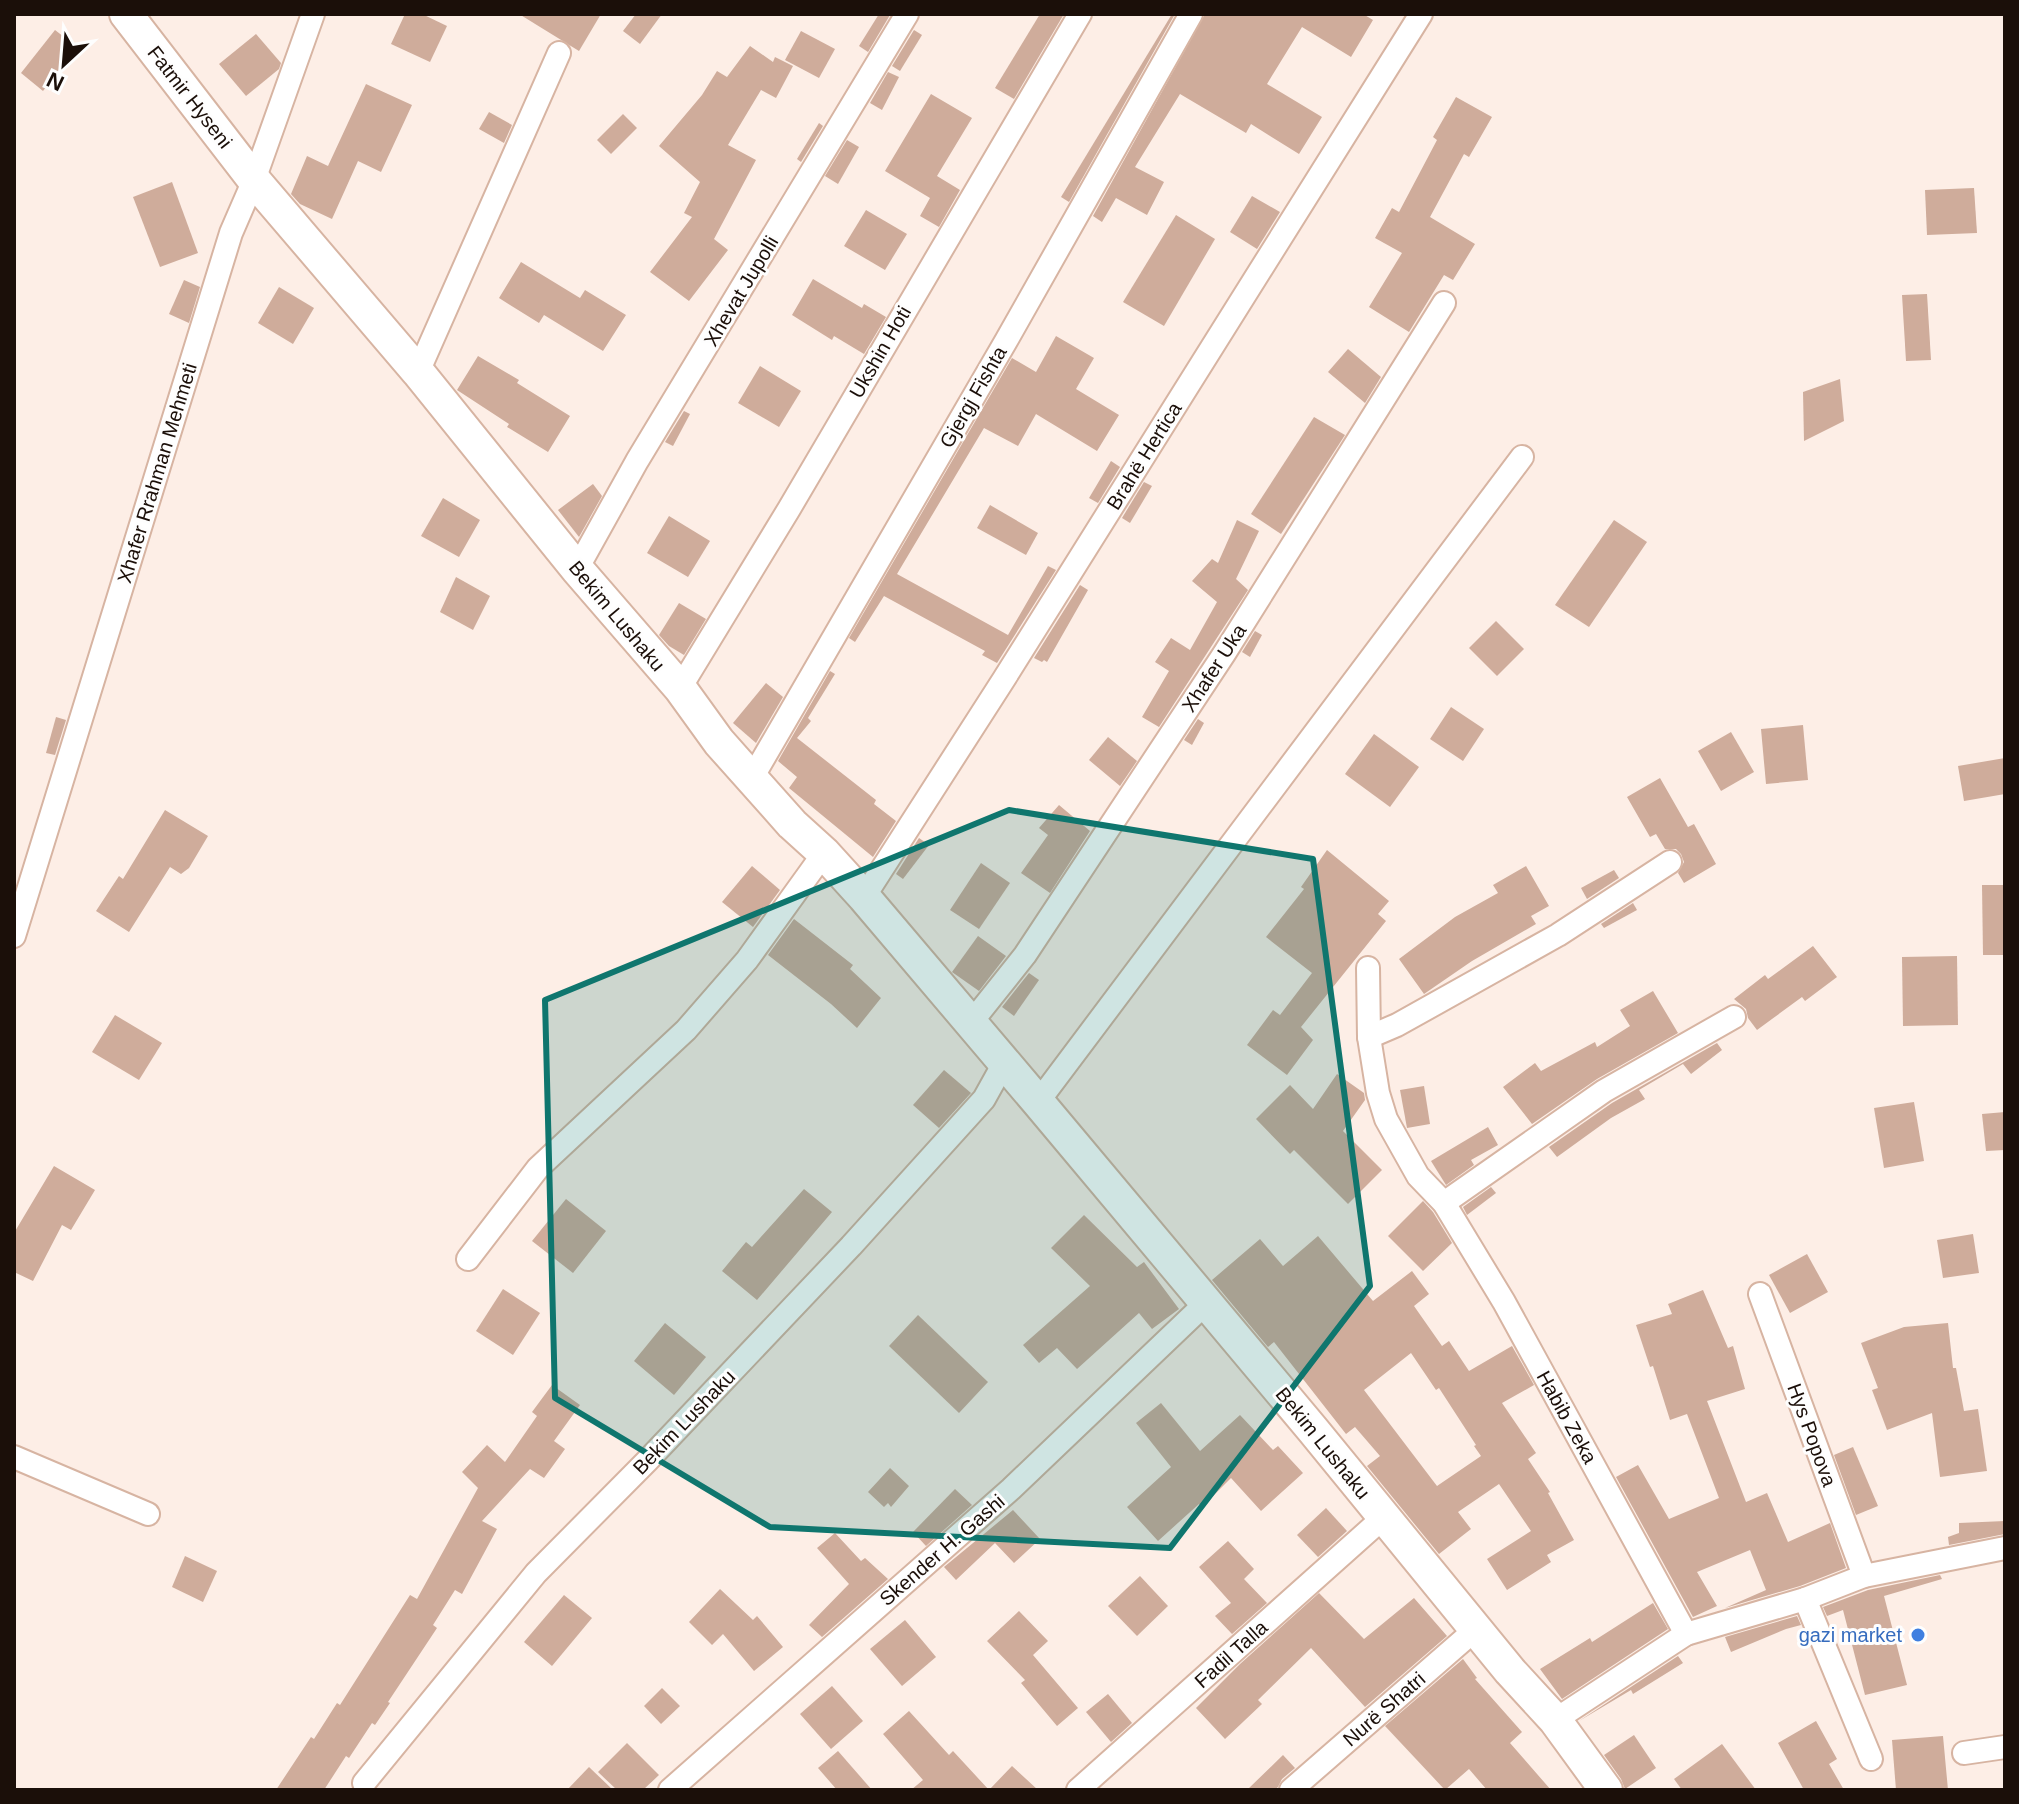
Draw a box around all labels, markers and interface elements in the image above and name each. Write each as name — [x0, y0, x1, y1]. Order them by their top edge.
north arrow — [24, 24, 104, 104]
street label: Fatmir Hyseni — [143, 42, 237, 152]
text: N — [43, 67, 68, 96]
street label: Xhevat Jupolli — [700, 232, 782, 350]
street label: Ukshin Hoti — [845, 302, 915, 402]
street label: Gjergj Fishta — [935, 342, 1011, 452]
street label: Xhafer Rrahman Mehmeti — [113, 360, 201, 586]
street label: Brahë Hertica — [1102, 398, 1186, 514]
street label: Bekim Lushaku — [565, 557, 669, 675]
street label: Xhafer Uka — [1178, 619, 1251, 716]
street label: Bekim Lushaku — [629, 1365, 739, 1479]
street label: Habib Zeka — [1533, 1367, 1602, 1468]
street label: Hys Popova — [1783, 1381, 1841, 1490]
street label: Bekim Lushaku — [1271, 1383, 1375, 1503]
street label: Skender H. Gashi — [875, 1490, 1009, 1610]
street label: Fadil Talla — [1190, 1615, 1272, 1692]
place label: gazi market — [1799, 1624, 1902, 1646]
marker: gazi market — [1909, 1626, 1927, 1644]
street label: Nurë Shatri — [1339, 1668, 1429, 1750]

